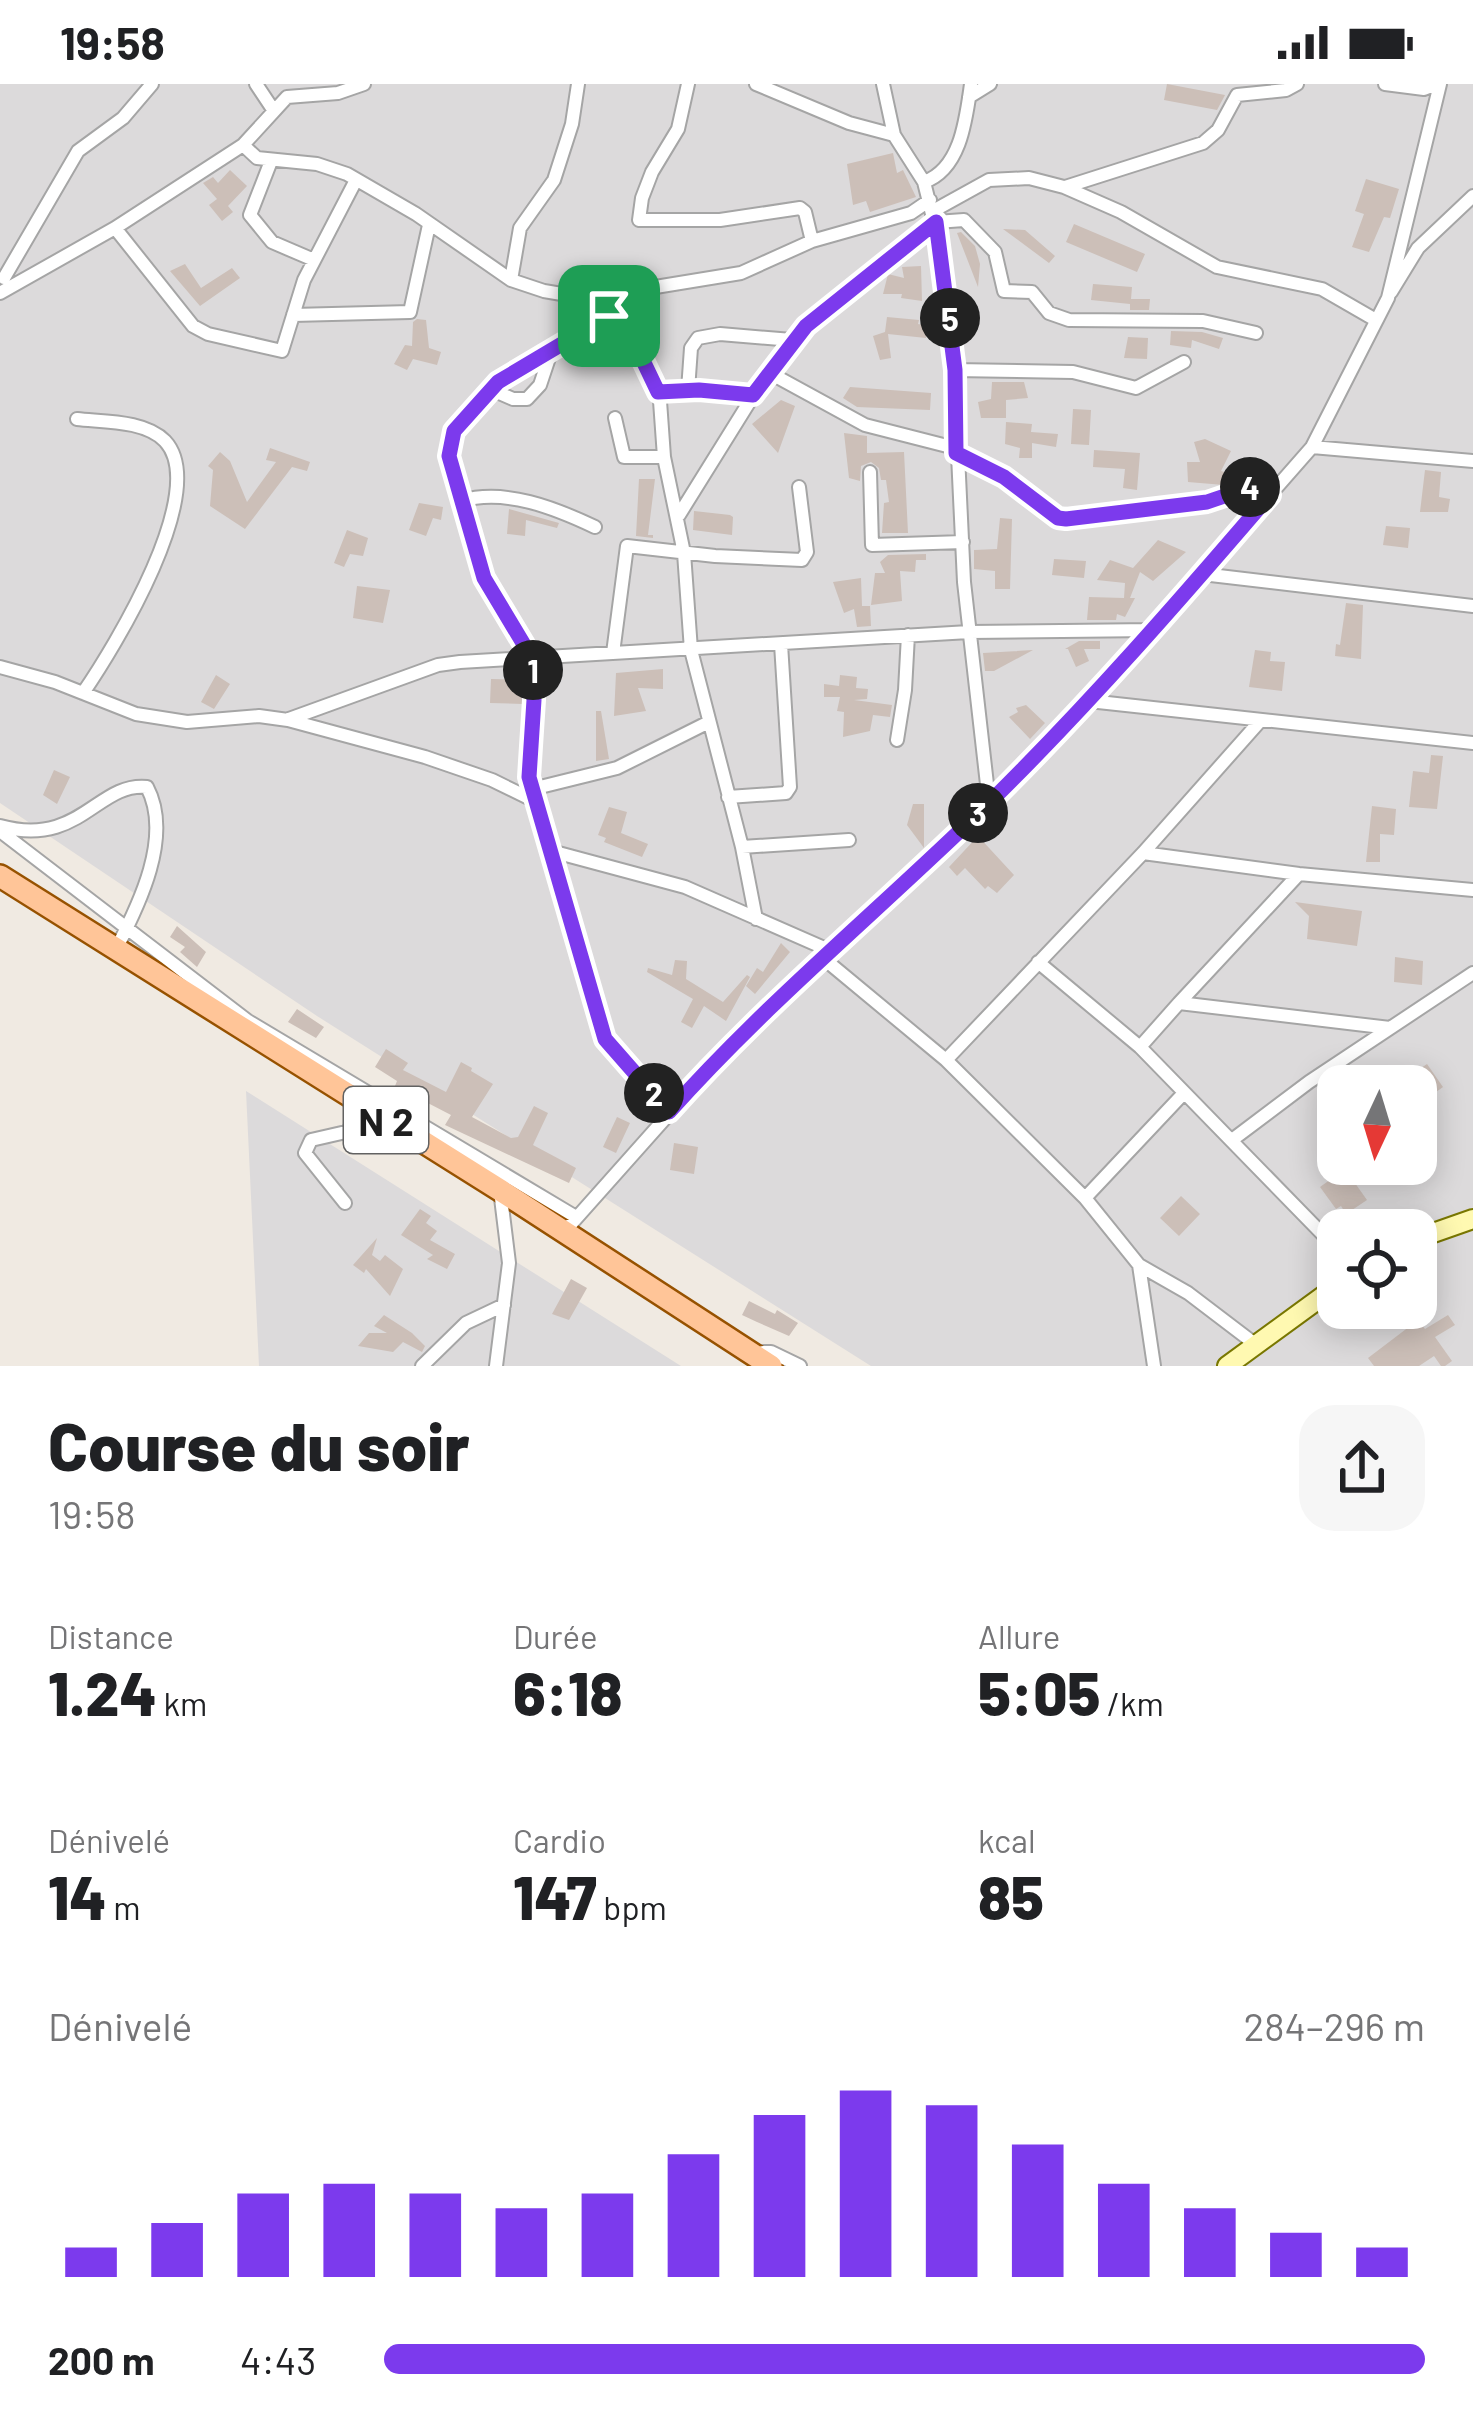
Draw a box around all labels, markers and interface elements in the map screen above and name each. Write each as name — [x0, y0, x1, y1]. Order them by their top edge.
text: 19:58 — [60, 15, 165, 69]
pin — [558, 265, 660, 367]
icon: arrive — [576, 283, 642, 349]
pin: 5 — [920, 288, 980, 348]
text: 5 — [941, 298, 959, 338]
pin: 4 — [1220, 457, 1280, 517]
text: 4 — [1240, 467, 1260, 507]
pin: 1 — [503, 640, 563, 700]
text: 1 — [527, 650, 539, 690]
pin: 3 — [948, 783, 1008, 843]
text: 3 — [969, 793, 987, 833]
pin: 2 — [624, 1063, 684, 1123]
north arrow — [1317, 1065, 1437, 1185]
map controls — [1317, 1065, 1437, 1329]
text: 2 — [645, 1073, 663, 1113]
road number: N 2 — [344, 1087, 428, 1153]
button: locate — [1317, 1209, 1437, 1329]
text: Course du soir — [48, 1405, 470, 1484]
button: share — [1299, 1405, 1425, 1531]
text: 19:58 — [48, 1490, 136, 1537]
text: Distance — [48, 1616, 174, 1656]
text: Durée — [513, 1616, 598, 1656]
text: Allure — [978, 1616, 1060, 1656]
text: 1.24 — [48, 1656, 157, 1728]
text: 6:18 — [513, 1656, 622, 1728]
text: 5:05 — [978, 1656, 1100, 1728]
text: km — [157, 1683, 207, 1723]
text: /km — [1100, 1683, 1164, 1723]
text: Dénivelé — [48, 1820, 170, 1860]
text: Cardio — [513, 1820, 606, 1860]
text: kcal — [978, 1820, 1036, 1860]
text: 14 — [48, 1860, 107, 1932]
text: 147 — [513, 1860, 597, 1932]
text: 85 — [978, 1860, 1044, 1932]
text: m — [107, 1887, 141, 1927]
text: bpm — [597, 1887, 667, 1927]
text: Dénivelé — [48, 2002, 192, 2049]
text: 284–296 m — [1243, 2002, 1425, 2049]
text: 200 m — [48, 2336, 155, 2383]
text: 4:43 — [240, 2336, 316, 2383]

